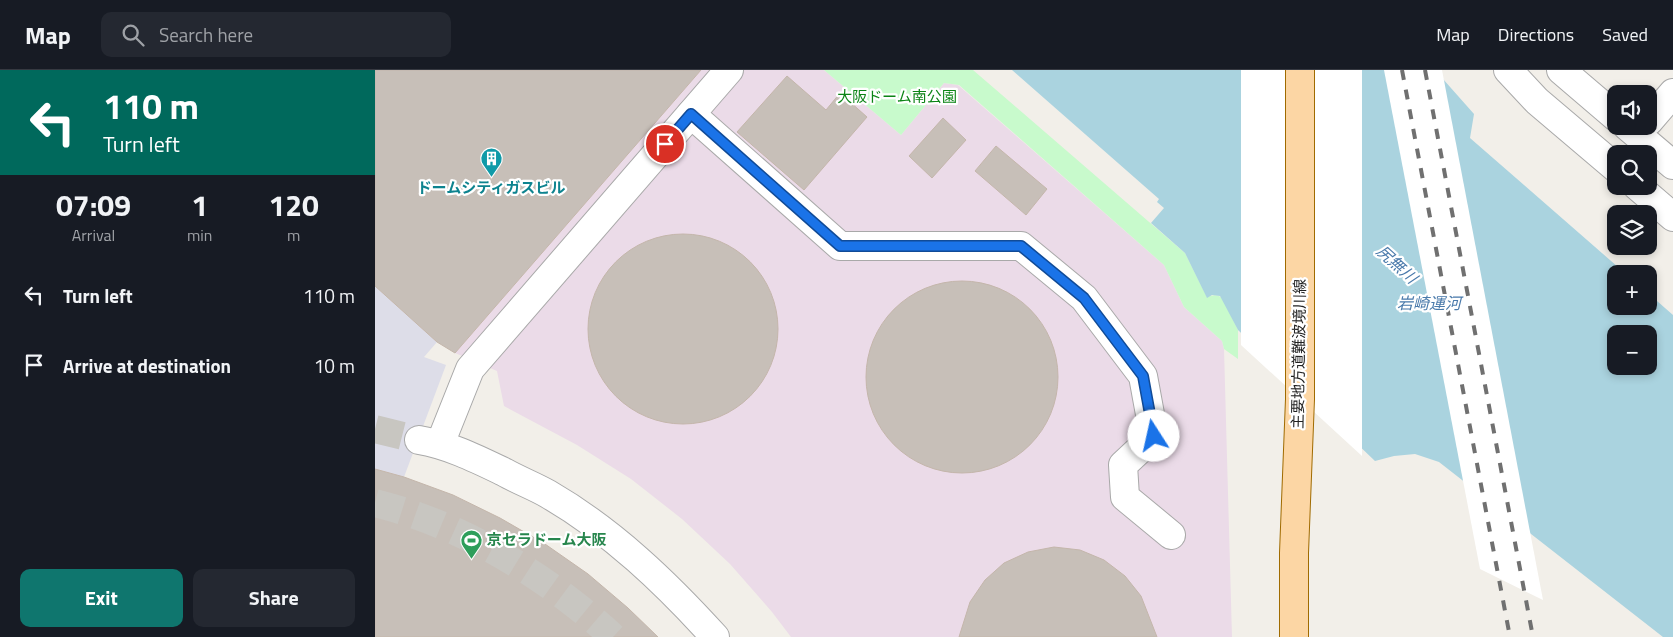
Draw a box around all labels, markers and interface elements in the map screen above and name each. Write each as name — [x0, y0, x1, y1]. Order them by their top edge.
search box — [101, 12, 451, 57]
text: Map — [25, 17, 71, 53]
text: Search here — [159, 20, 253, 49]
icon: search — [119, 21, 147, 49]
text: Map — [1436, 21, 1470, 48]
text: Directions — [1498, 21, 1574, 48]
text: Saved — [1602, 21, 1648, 48]
text: 110 m — [103, 79, 199, 133]
park label: 大阪ドーム南公園 — [837, 85, 957, 108]
map controls — [1607, 85, 1657, 375]
button: sound — [1607, 85, 1657, 135]
icon: left — [20, 90, 85, 155]
pin — [644, 123, 686, 165]
text: Turn left — [103, 127, 180, 161]
icon: arrive — [651, 130, 679, 158]
button: search — [1607, 145, 1657, 195]
building icon: ドームシティガスビル — [479, 147, 503, 178]
place label: ドームシティガスビル — [417, 176, 565, 199]
text: 07:09 — [56, 182, 131, 228]
text: 1 — [191, 182, 208, 228]
text: 120 — [269, 182, 319, 228]
button: layers — [1607, 205, 1657, 255]
text: Arrival — [72, 223, 115, 247]
text: min — [187, 223, 212, 247]
text: m — [287, 223, 300, 247]
water label: 尻無川 — [1371, 239, 1424, 290]
button: + — [1607, 265, 1657, 315]
street label: 主要地方道難波境川線 — [1286, 279, 1311, 429]
icon: left — [20, 281, 48, 309]
text: Turn left — [63, 281, 133, 310]
text: 110 m — [303, 281, 355, 310]
water label: 岩崎運河 — [1397, 291, 1464, 315]
button: − — [1607, 325, 1657, 375]
icon: arrive — [20, 351, 48, 379]
text: Arrive at destination — [63, 351, 231, 380]
text: 10 m — [314, 351, 355, 380]
position arrow — [1127, 409, 1179, 461]
sports icon: 京セラドーム大阪 — [459, 528, 483, 559]
place label: 京セラドーム大阪 — [487, 528, 607, 551]
button: Exit — [20, 569, 183, 627]
button: Share — [193, 569, 355, 627]

